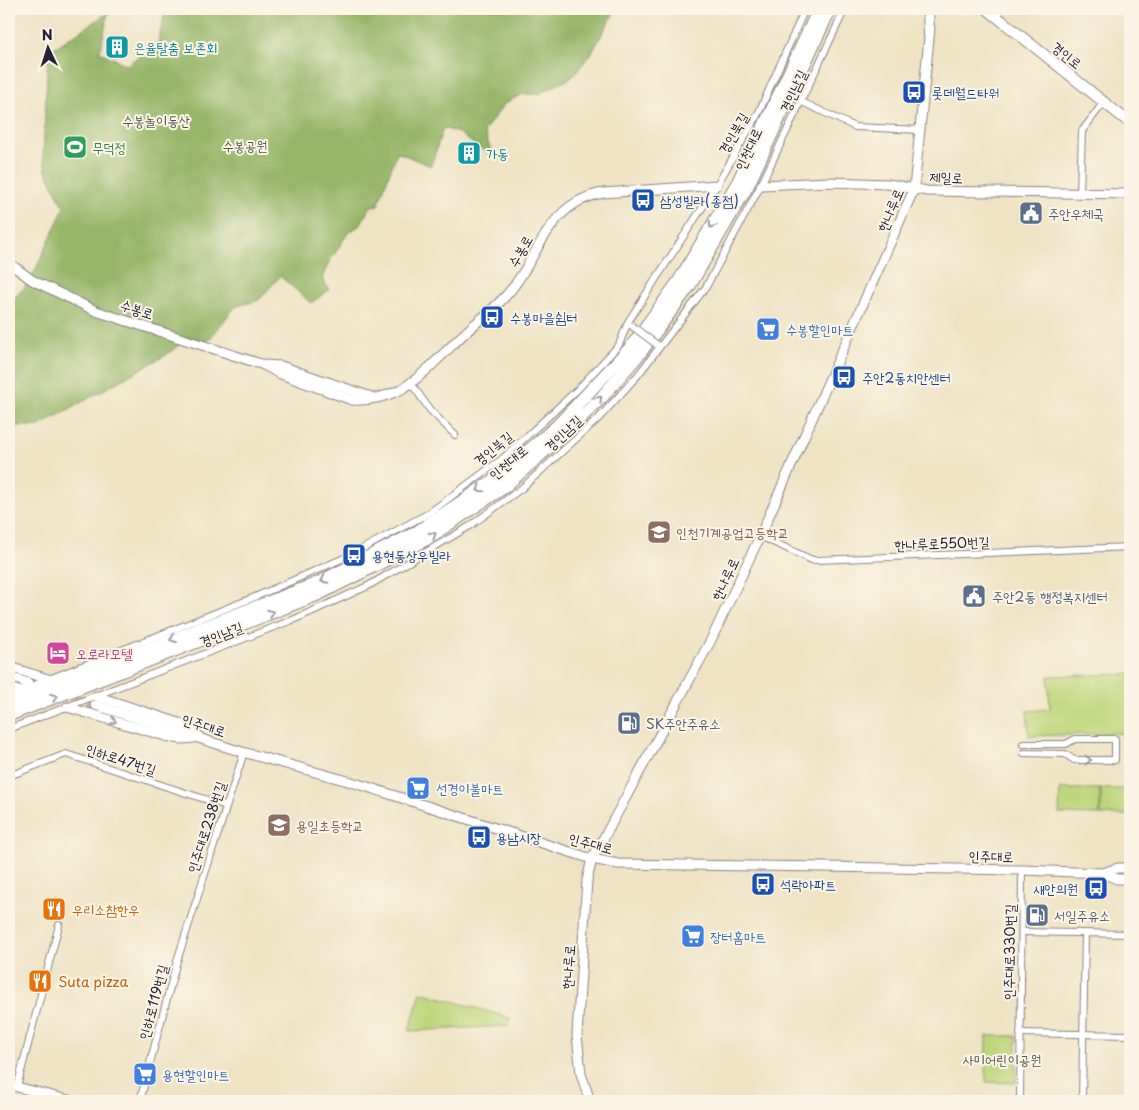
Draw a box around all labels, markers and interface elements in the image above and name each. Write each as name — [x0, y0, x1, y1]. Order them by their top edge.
north arrow — [22, 22, 72, 72]
text: N — [41, 24, 53, 45]
building icon: 은율탈춤 보존회 — [104, 34, 130, 60]
street label: 경인로 — [1047, 36, 1087, 74]
place label: 은율탈춤 보존회 — [134, 37, 217, 58]
street label: 경인남길 — [774, 65, 812, 116]
bus stop icon: 롯데월드타워 — [901, 79, 927, 105]
place label: 롯데월드타워 — [932, 82, 1000, 103]
street label: 경인북길 — [713, 108, 754, 158]
park label: 수봉놀이동산 — [122, 110, 191, 131]
street label: 인천대로 — [729, 124, 767, 174]
sports icon: 무덕정 — [62, 134, 88, 160]
park label: 수봉공원 — [222, 135, 268, 156]
place label: 무덕정 — [92, 137, 126, 158]
building icon: 가동 — [456, 140, 482, 166]
place label: 가동 — [486, 143, 509, 164]
street label: 제일로 — [929, 166, 963, 188]
street label: 한나루로 — [872, 185, 908, 235]
bus stop icon: 삼성빌라(종점) — [630, 187, 656, 213]
place label: 삼성빌라(종점) — [660, 190, 739, 211]
public building icon: 주안우체국 — [1018, 200, 1044, 226]
place label: 주안우체국 — [1048, 203, 1104, 224]
one-way arrow — [709, 220, 719, 229]
street label: 수봉로 — [502, 231, 538, 271]
street label: 수봉로 — [118, 294, 156, 324]
bus stop icon: 수봉마을쉼터 — [479, 304, 505, 330]
place label: 수봉마을쉼터 — [510, 307, 578, 328]
supermarket icon: 수봉할인마트 — [755, 316, 781, 342]
place label: 수봉할인마트 — [786, 319, 854, 340]
bus stop icon: 주안2동치안센터 — [831, 364, 857, 390]
place label: 주안2동치안센터 — [862, 367, 951, 388]
one-way arrow — [593, 396, 602, 405]
street label: 경인남길 — [539, 409, 587, 456]
street label: 경인북길 — [469, 425, 518, 470]
street label: 인천대로 — [484, 439, 532, 485]
one-way arrow — [476, 483, 485, 493]
school or university icon: 인천기계공업고등학교 — [646, 519, 672, 545]
place label: 인천기계공업고등학교 — [676, 522, 789, 543]
street label: 한나루로550번길 — [894, 531, 991, 555]
one-way arrow — [427, 532, 437, 541]
bus stop icon: 용현동상우빌라 — [341, 542, 367, 568]
place label: 용현동상우빌라 — [372, 545, 452, 566]
street label: 한나루로 — [706, 554, 744, 604]
one-way arrow — [321, 574, 330, 584]
public building icon: 주안2동 행정복지센터 — [961, 583, 987, 609]
place label: 주안2동 행정복지센터 — [992, 586, 1108, 607]
one-way arrow — [266, 608, 275, 619]
street label: 경인남길 — [196, 616, 246, 652]
one-way arrow — [169, 633, 178, 644]
hotel icon: 오로라모텔 — [45, 640, 71, 666]
place label: 오로라모텔 — [76, 643, 133, 664]
one-way arrow — [49, 693, 58, 703]
street label: 인주대로 — [179, 708, 229, 742]
fuel station icon: SK주안주유소 — [616, 710, 642, 736]
place label: SK주안주유소 — [646, 713, 721, 734]
one-way arrow — [109, 715, 117, 725]
street label: 인하로47번길 — [83, 738, 160, 781]
one-way arrow — [1085, 755, 1093, 765]
supermarket icon: 선경이불마트 — [405, 775, 431, 801]
street label: 인주대로238번길 — [181, 778, 231, 876]
place label: 선경이불마트 — [436, 778, 504, 799]
school or university icon: 용일초등학교 — [266, 812, 292, 838]
place label: 용일초등학교 — [296, 815, 364, 836]
bus stop icon: 용남시장 — [466, 824, 492, 850]
place label: 용남시장 — [496, 827, 542, 848]
street label: 인주대로 — [567, 827, 615, 859]
street label: 인주대로 — [968, 845, 1014, 867]
bus stop icon: 석락아파트 — [750, 871, 776, 897]
place label: 석락아파트 — [780, 874, 836, 895]
bus stop icon: 새안의원 — [1083, 875, 1109, 901]
place label: 새안의원 — [1033, 878, 1078, 899]
restaurant icon: 우리소참한우 — [41, 896, 67, 922]
place label: 우리소참한우 — [72, 899, 140, 920]
fuel station icon: 서일주유소 — [1024, 902, 1050, 928]
street label: 인주대로330번길 — [998, 903, 1020, 1000]
place label: 서일주유소 — [1054, 905, 1110, 926]
supermarket icon: 장터홈마트 — [680, 923, 706, 949]
place label: 장터홈마트 — [710, 926, 766, 947]
street label: 한나루로 — [556, 944, 580, 990]
street label: 인하로119번길 — [133, 961, 173, 1042]
restaurant icon: Suta pizza — [27, 968, 53, 994]
place label: Suta pizza — [58, 971, 128, 992]
park label: 사미어린이공원 — [963, 1049, 1041, 1070]
supermarket icon: 용현할인마트 — [132, 1061, 158, 1087]
place label: 용현할인마트 — [162, 1064, 230, 1085]

